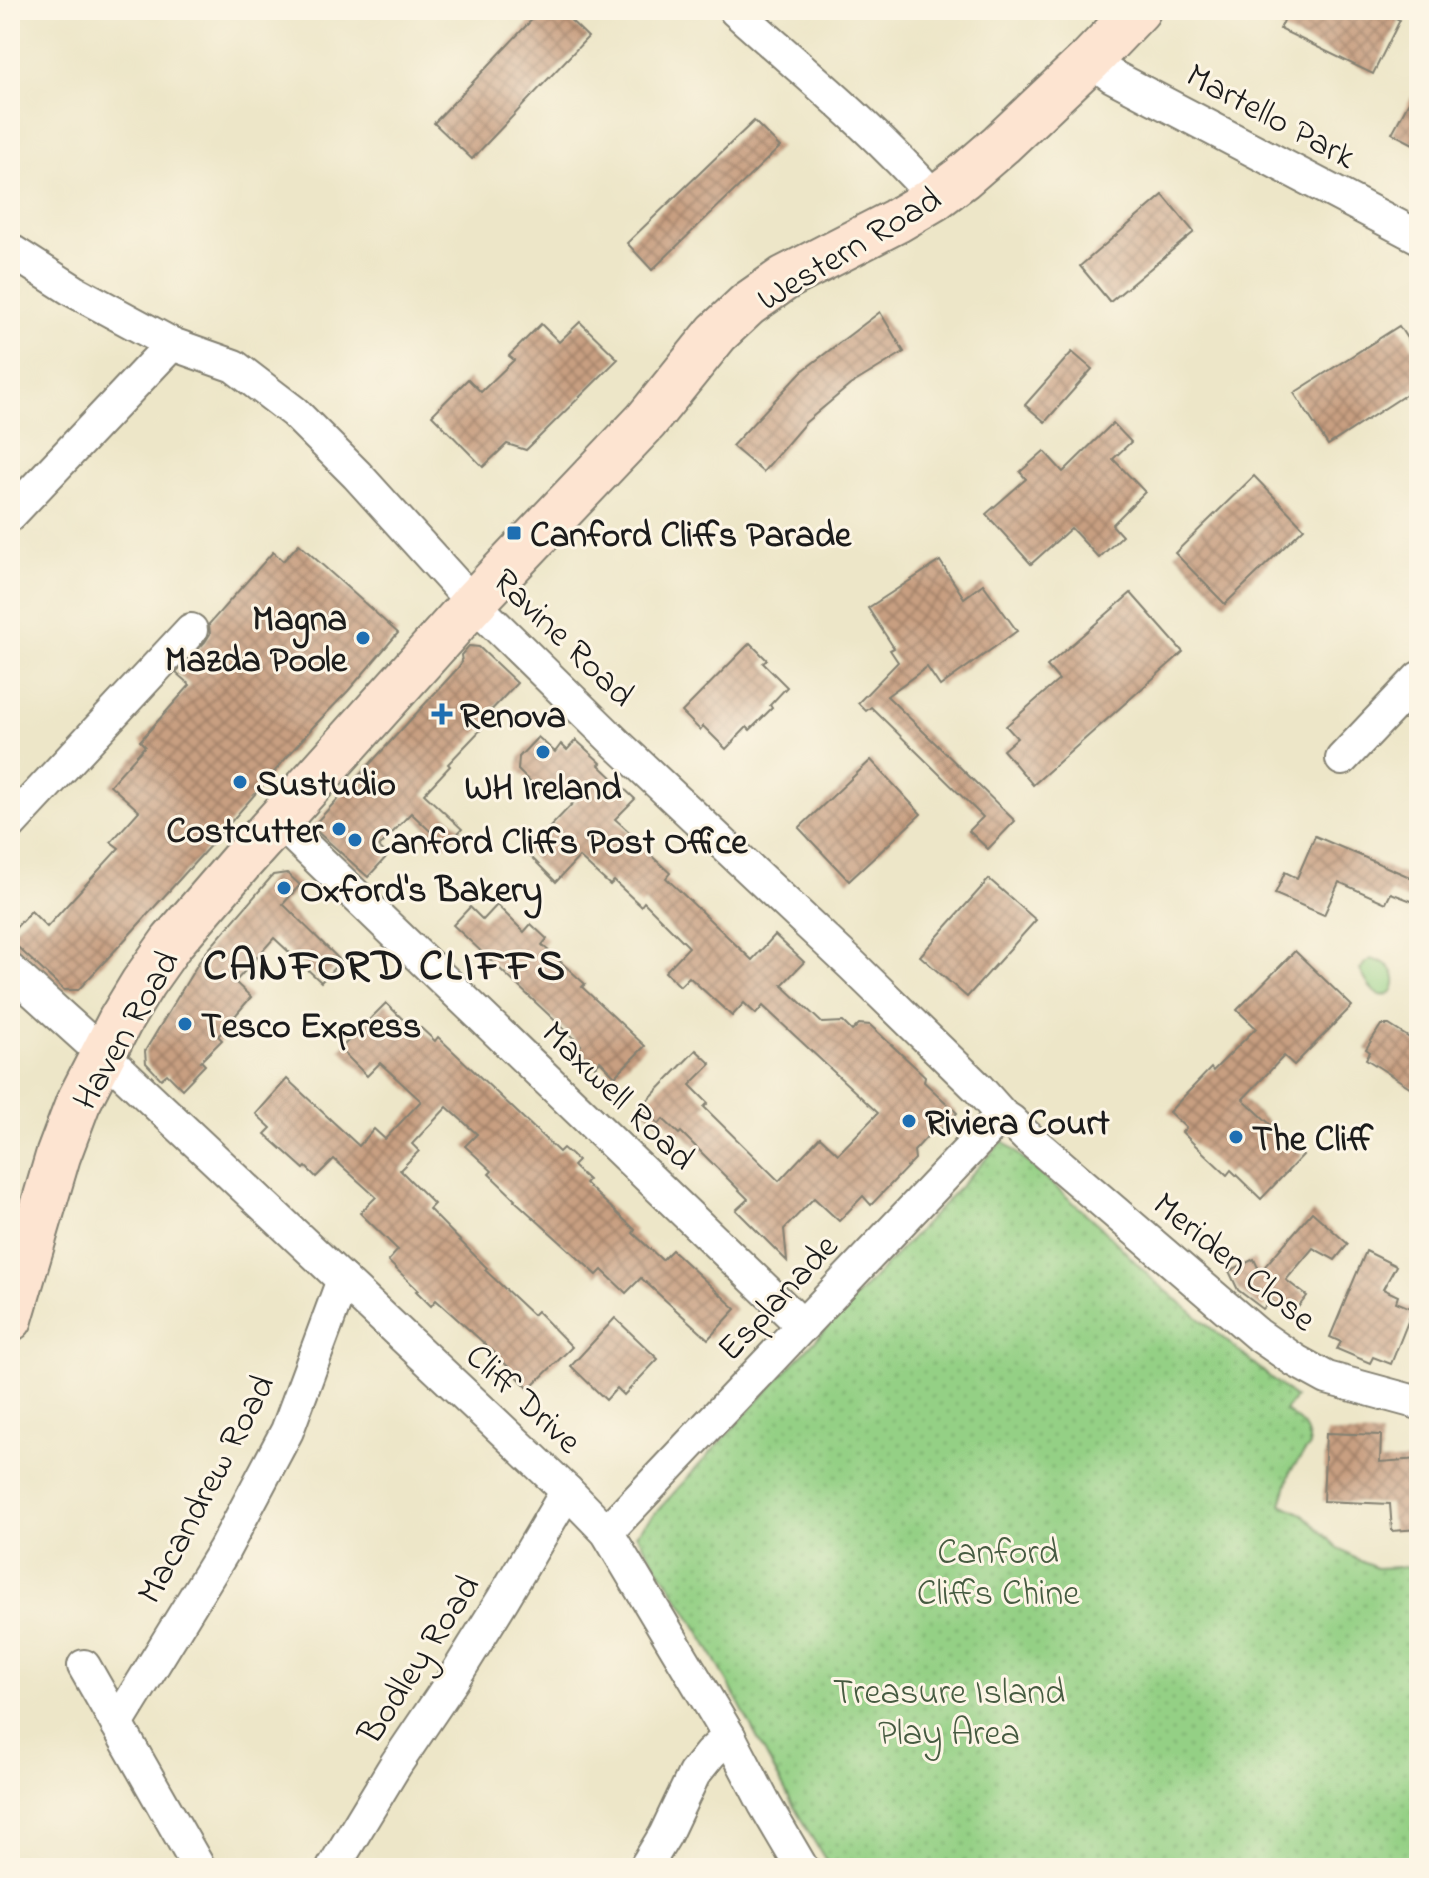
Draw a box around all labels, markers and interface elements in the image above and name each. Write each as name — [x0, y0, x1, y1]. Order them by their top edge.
street label: Martello Park — [1176, 51, 1364, 185]
street label: Western Road — [748, 175, 953, 327]
place label: Canford Cliffs Parade — [530, 511, 852, 564]
marker: Canford Cliffs Parade — [505, 524, 523, 542]
street label: Ravine Road — [478, 557, 645, 721]
place label: Magna Mazda Poole — [165, 595, 348, 689]
marker: Magna Mazda Poole — [354, 629, 372, 647]
place label: Renova — [460, 692, 566, 745]
marker: Renova — [431, 703, 453, 725]
marker: WH Ireland — [534, 743, 552, 761]
place label: Sustudio — [256, 760, 396, 813]
place label: WH Ireland — [464, 764, 622, 817]
marker: Sustudio — [231, 773, 249, 791]
place label: Costcutter — [166, 807, 324, 860]
place label: Canford Cliffs Post Office — [371, 818, 748, 871]
marker: Costcutter — [330, 820, 348, 838]
marker: Canford Cliffs Post Office — [346, 831, 364, 849]
place label: Oxford's Bakery — [300, 866, 542, 919]
marker: Oxford's Bakery — [275, 879, 293, 897]
district label: CANFORD CLIFFS — [203, 936, 567, 1000]
street label: Haven Road — [61, 942, 195, 1121]
place label: Tesco Express — [201, 1002, 421, 1055]
street label: Maxwell Road — [528, 1010, 706, 1185]
marker: Tesco Express — [176, 1015, 194, 1033]
place label: Riviera Court — [925, 1099, 1111, 1152]
marker: Riviera Court — [900, 1112, 918, 1130]
place label: The Cliff — [1252, 1115, 1374, 1168]
marker: The Cliff — [1227, 1128, 1245, 1146]
street label: Meriden Close — [1140, 1181, 1327, 1347]
street label: Esplanade — [706, 1223, 853, 1375]
street label: Cliff Drive — [452, 1332, 593, 1469]
street label: Macandrew Road — [125, 1366, 291, 1614]
park label: Canford Cliffs Chine — [917, 1528, 1080, 1622]
street label: Bodley Road — [346, 1565, 495, 1757]
park label: Treasure Island Play Area — [833, 1668, 1065, 1762]

